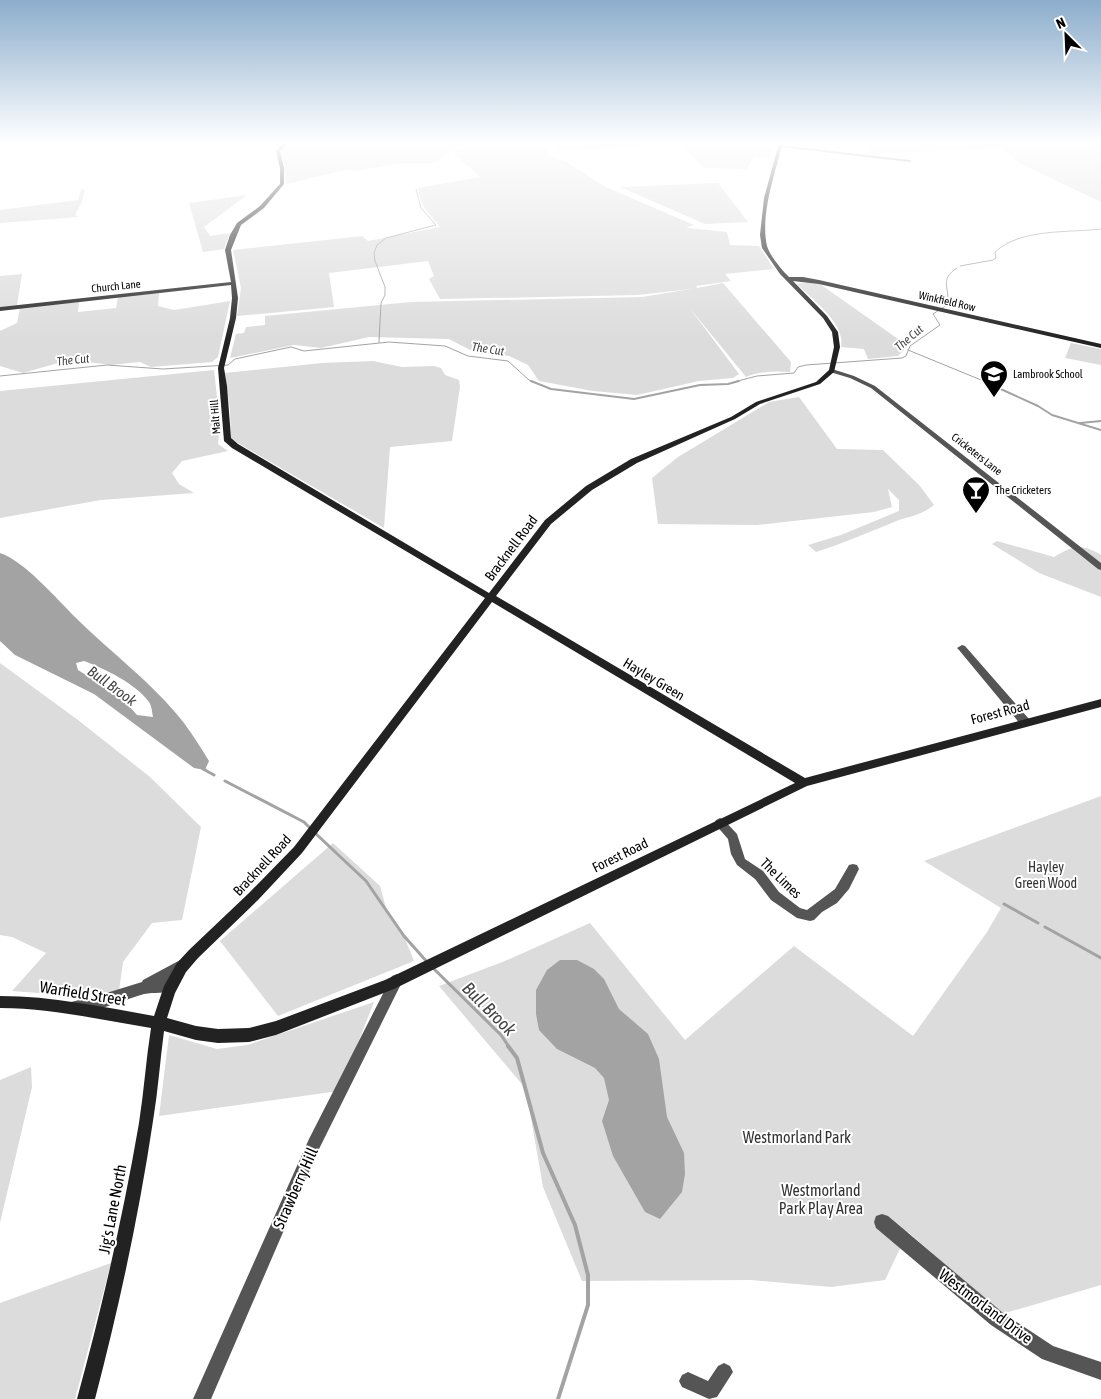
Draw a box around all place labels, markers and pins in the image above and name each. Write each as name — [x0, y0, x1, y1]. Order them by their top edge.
school or university icon: Lambrook School — [979, 359, 1009, 398]
place label: Lambrook School — [1013, 368, 1083, 380]
bar icon: The Cricketers — [961, 475, 991, 514]
place label: The Cricketers — [995, 484, 1051, 496]

